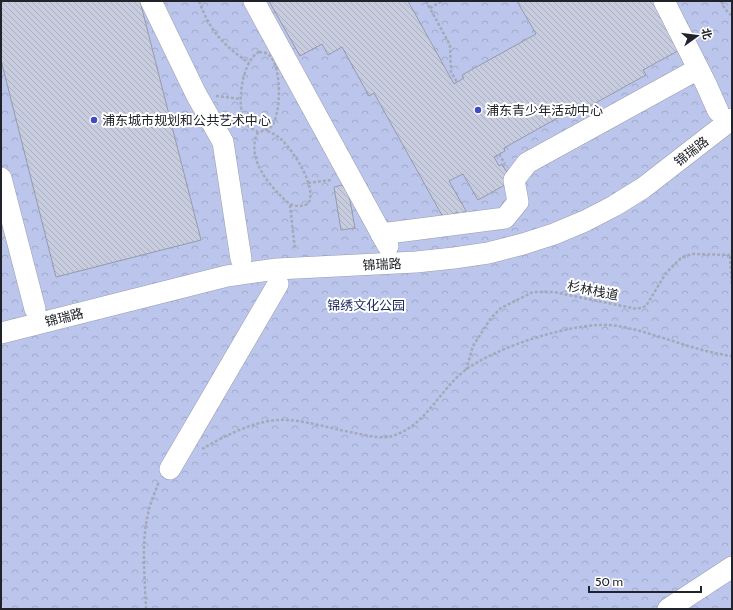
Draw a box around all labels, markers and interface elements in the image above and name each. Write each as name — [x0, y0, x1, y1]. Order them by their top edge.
north arrow — [677, 16, 717, 56]
text: 北 — [699, 27, 715, 41]
place label: 浦东青少年活动中心 — [486, 102, 603, 118]
marker: 浦东青少年活动中心 — [473, 105, 483, 115]
place label: 浦东城市规划和公共艺术中心 — [102, 112, 271, 128]
marker: 浦东城市规划和公共艺术中心 — [89, 115, 99, 125]
street label: 锦瑞路 — [671, 133, 711, 169]
street label: 锦瑞路 — [362, 255, 402, 273]
street label: 杉林栈道 — [566, 277, 620, 303]
park label: 锦绣文化公园 — [327, 297, 405, 313]
street label: 锦瑞路 — [43, 305, 85, 329]
scale bar — [589, 568, 701, 594]
text: 50 m — [595, 574, 623, 589]

